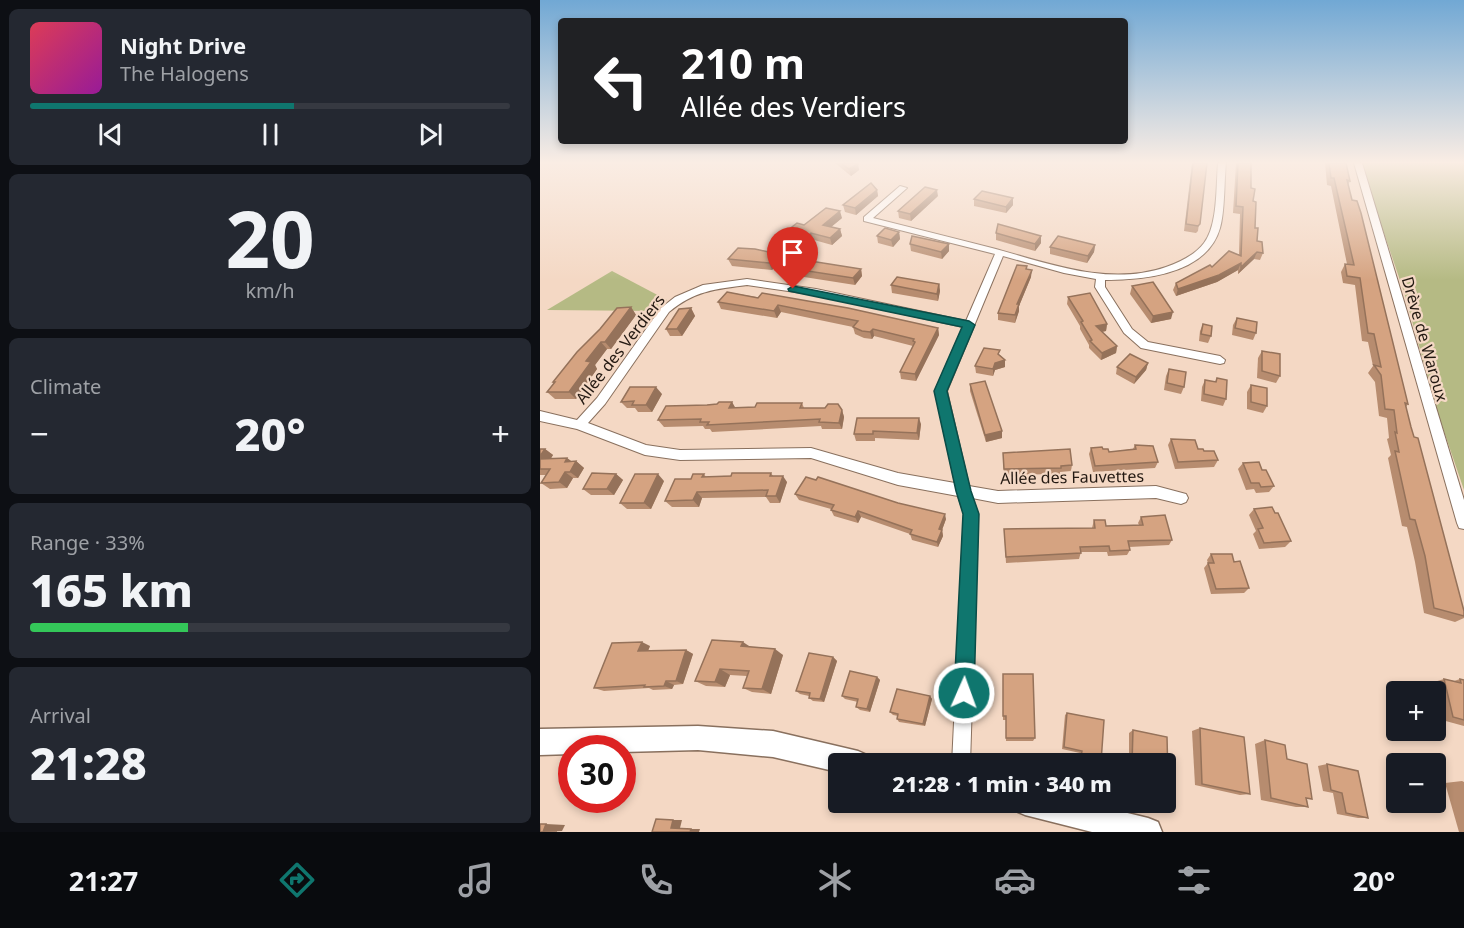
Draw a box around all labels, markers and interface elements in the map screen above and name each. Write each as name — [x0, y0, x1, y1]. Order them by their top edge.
text: Night Drive — [120, 30, 246, 60]
text: 210 m — [681, 34, 805, 91]
icon: left — [582, 42, 660, 120]
text: The Halogens — [120, 60, 249, 87]
text: Allée des Verdiers — [681, 88, 906, 125]
icon: previous — [94, 118, 127, 151]
icon: pause — [254, 118, 287, 151]
icon: next — [414, 118, 447, 151]
text: 20 — [225, 185, 315, 291]
pin — [767, 227, 818, 289]
icon: arrive — [776, 236, 809, 269]
street label: Drève de Waroux — [1397, 274, 1453, 404]
text: km/h — [245, 277, 295, 304]
street label: Allée des Verdiers — [570, 290, 670, 408]
text: Climate — [30, 373, 101, 400]
text: 20° — [234, 403, 306, 464]
text: − — [30, 411, 49, 456]
text: + — [491, 411, 510, 456]
street label: Allée des Fauvettes — [1000, 465, 1144, 489]
text: Range · 33% — [30, 529, 145, 556]
text: 165 km — [30, 559, 193, 620]
position arrow — [932, 661, 996, 725]
map controls — [1386, 681, 1446, 813]
button: + — [1386, 681, 1446, 741]
text: Arrival — [30, 702, 91, 729]
text: 21:28 — [30, 732, 147, 793]
speed limit sign: 30 — [558, 735, 636, 813]
button: − — [1386, 753, 1446, 813]
text: 21:28 · 1 min · 340 m — [892, 768, 1112, 798]
icon: directions — [276, 859, 318, 901]
icon: music — [455, 859, 497, 901]
icon: phone — [635, 859, 677, 901]
icon: climate — [814, 859, 856, 901]
icon: car — [994, 859, 1036, 901]
icon: filters — [1173, 859, 1215, 901]
text: 21:27 — [69, 862, 138, 899]
text: 20° — [1353, 862, 1395, 899]

